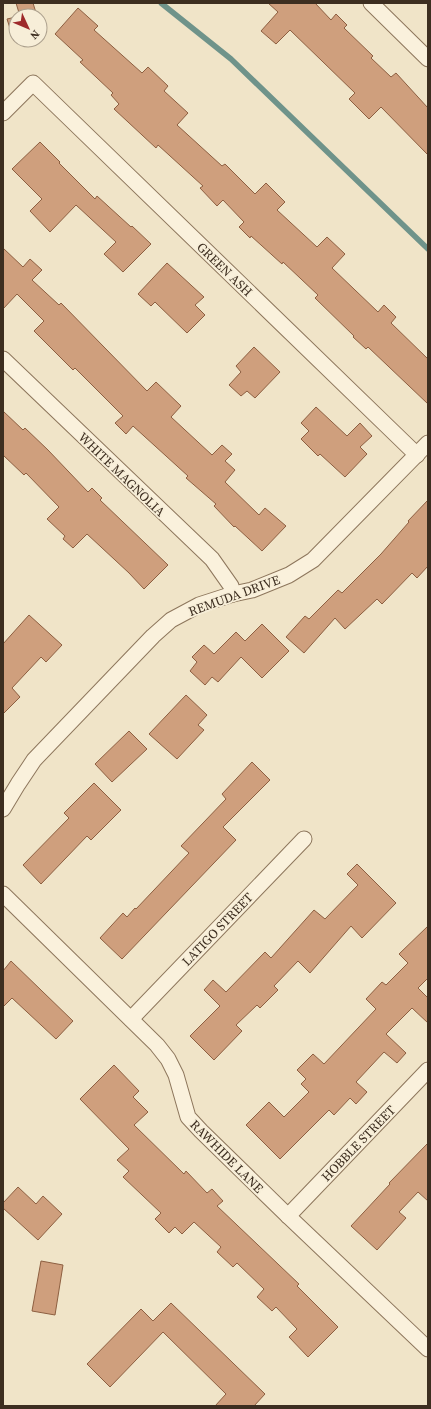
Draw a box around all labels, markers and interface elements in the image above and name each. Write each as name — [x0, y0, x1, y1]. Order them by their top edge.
north arrow — [8, 8, 48, 48]
text: N — [27, 27, 43, 43]
street label: GREEN ASH — [193, 239, 256, 300]
street label: WHITE MAGNOLIA — [75, 429, 169, 520]
street label: REMUDA DRIVE — [186, 571, 282, 620]
street label: LATIGO STREET — [178, 889, 257, 970]
street label: HOBBLE STREET — [318, 1102, 399, 1185]
street label: RAWHIDE LANE — [186, 1116, 267, 1197]

